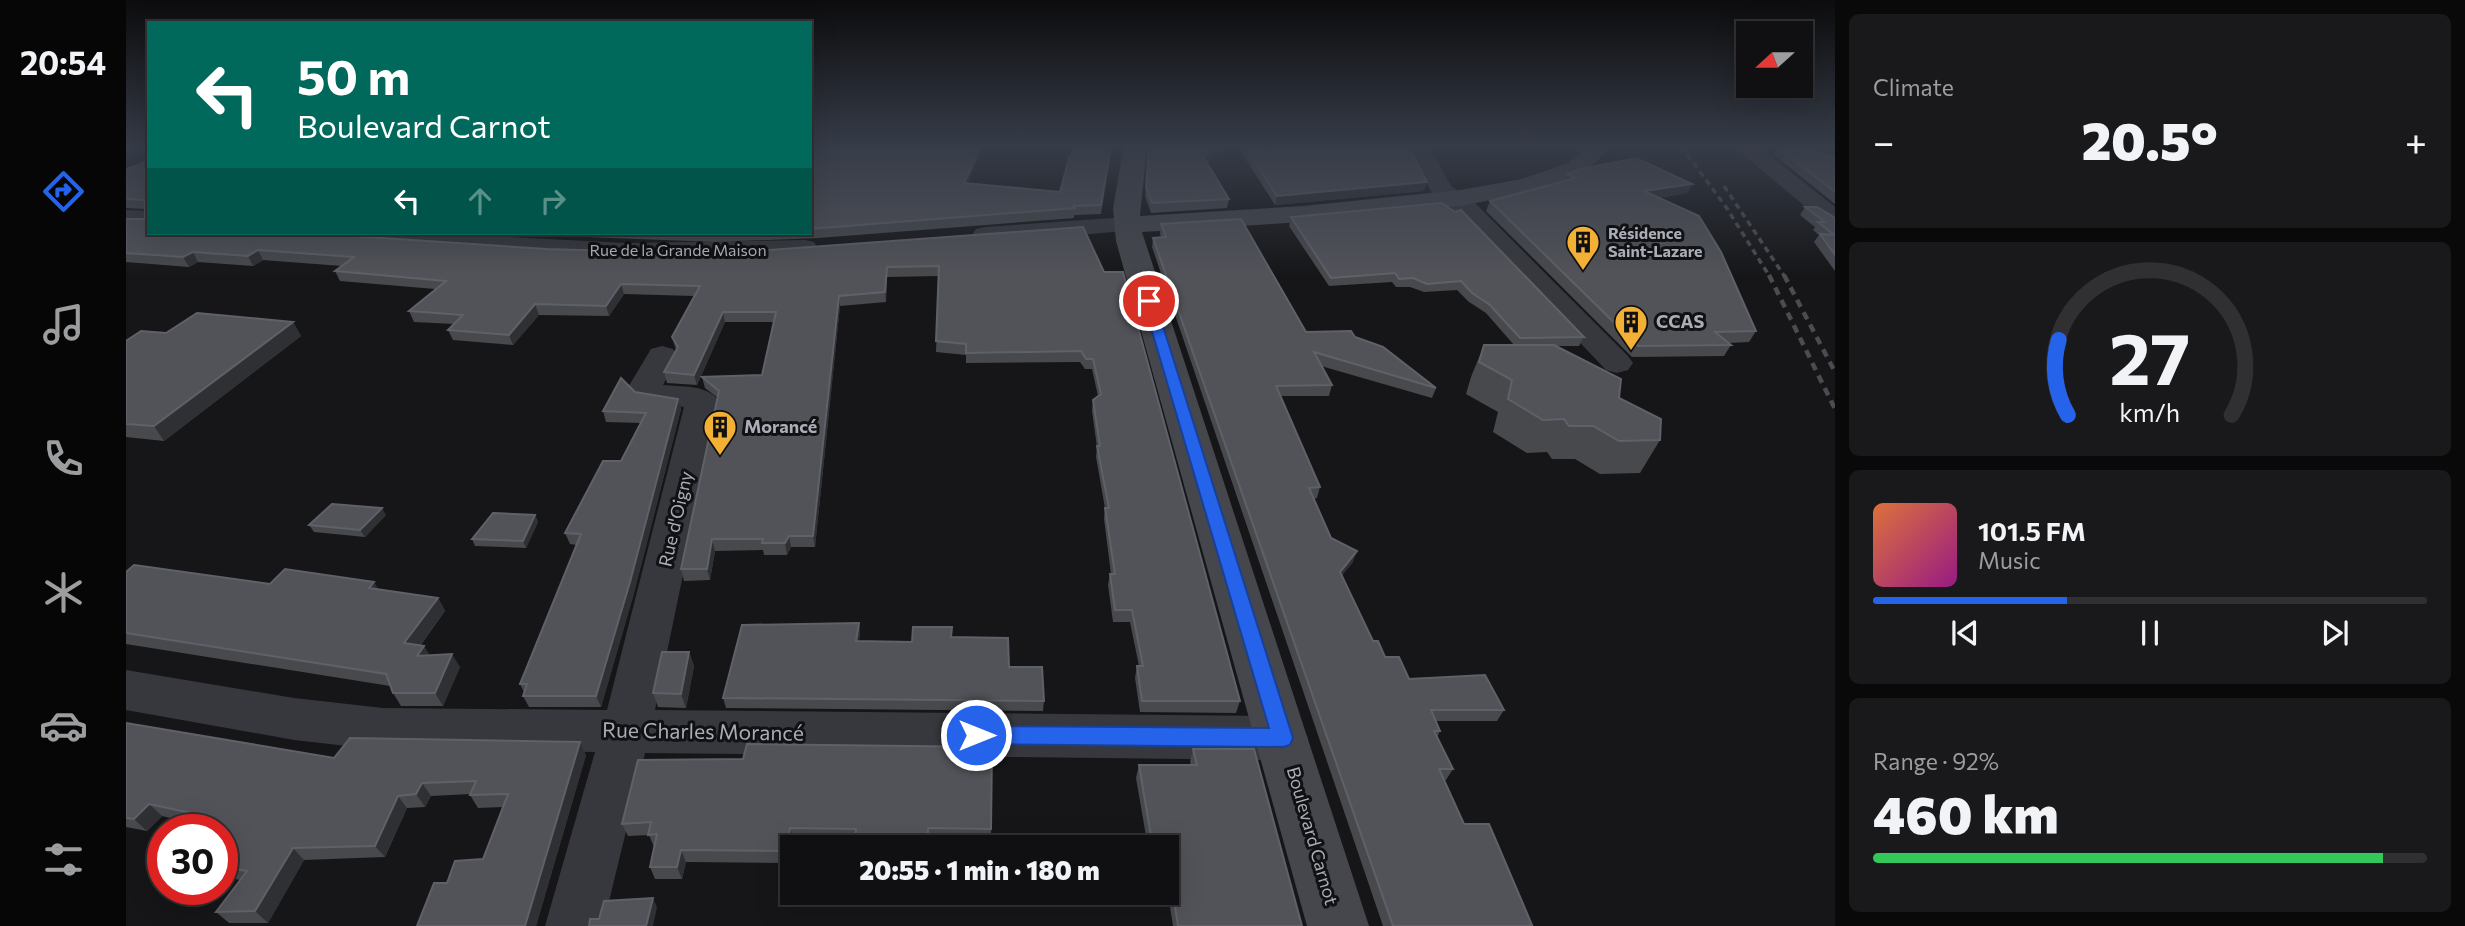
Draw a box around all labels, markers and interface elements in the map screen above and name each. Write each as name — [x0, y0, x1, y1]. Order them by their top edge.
north arrow — [1736, 21, 1813, 98]
map controls — [1736, 21, 1813, 98]
text: 20:54 — [20, 42, 106, 82]
text: 50 m — [297, 45, 410, 105]
icon: left — [182, 49, 273, 140]
text: Climate — [1873, 73, 1954, 101]
text: Boulevard Carnot — [297, 105, 551, 145]
text: 20.5° — [2081, 107, 2218, 171]
text: − — [1873, 117, 1895, 164]
text: + — [2405, 117, 2427, 164]
icon: directions — [39, 167, 88, 216]
icon: left — [388, 182, 426, 220]
icon: ahead — [461, 182, 499, 220]
icon: right — [534, 182, 572, 220]
building icon: Résidence Saint-Lazare — [1564, 223, 1602, 272]
place label: Résidence Saint-Lazare — [1608, 223, 1703, 260]
street label: Rue de la Grande Maison — [589, 240, 767, 259]
pin — [1119, 271, 1179, 331]
icon: arrive — [1130, 282, 1168, 320]
icon: music — [39, 300, 88, 349]
building icon: CCAS — [1612, 303, 1650, 352]
place label: CCAS — [1656, 310, 1705, 332]
text: 27 — [2110, 311, 2190, 400]
text: km/h — [2120, 397, 2180, 427]
building icon: Morancé — [701, 408, 739, 457]
place label: Morancé — [744, 415, 817, 437]
icon: phone — [39, 434, 88, 483]
street label: Rue d'Oigny — [653, 469, 697, 569]
text: 101.5 FM — [1978, 515, 2086, 546]
text: Music — [1978, 546, 2041, 574]
icon: climate — [39, 568, 88, 617]
icon: previous — [1946, 614, 1984, 652]
icon: pause — [2131, 614, 2169, 652]
icon: next — [2316, 614, 2354, 652]
position arrow — [939, 698, 1013, 772]
icon: car — [39, 701, 88, 750]
street label: Rue Charles Morancé — [602, 716, 804, 745]
text: Range · 92% — [1873, 747, 1999, 775]
street label: Boulevard Carnot — [1283, 764, 1343, 907]
text: 460 km — [1873, 781, 2059, 845]
speed limit sign: 30 — [147, 814, 238, 905]
icon: filters — [39, 835, 88, 884]
text: 20:55 · 1 min · 180 m — [859, 854, 1100, 885]

